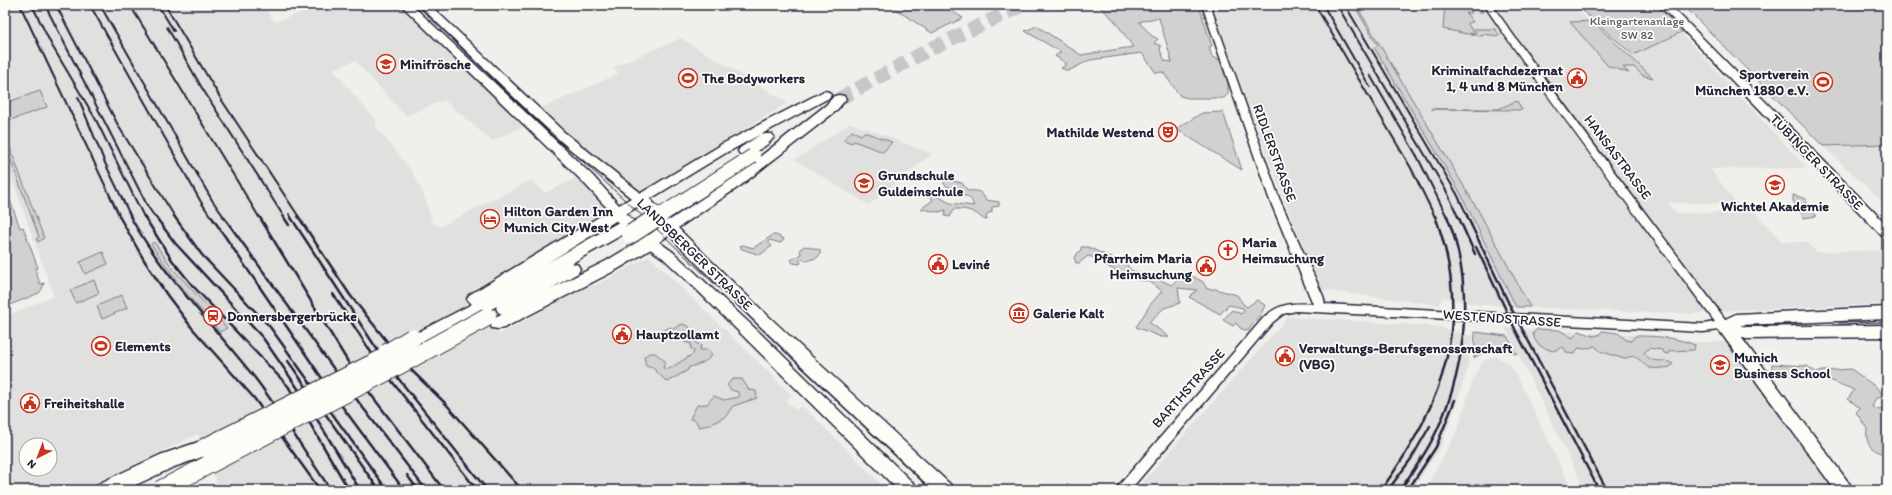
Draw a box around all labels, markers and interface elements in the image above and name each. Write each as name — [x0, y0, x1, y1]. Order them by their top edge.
park label: Kleingartenanlage SW 82 — [1590, 14, 1685, 42]
school or university icon: Minifrösche — [375, 53, 397, 75]
place label: Minifrösche — [400, 56, 471, 73]
place label: Kriminalfachdezernat 1, 4 und 8 München — [1431, 62, 1564, 95]
place label: Sportverein München 1880 e.V. — [1695, 66, 1809, 99]
sports icon: The Bodyworkers — [677, 67, 699, 89]
public building icon: Kriminalfachdezernat 1, 4 und 8 München — [1566, 67, 1588, 89]
place label: The Bodyworkers — [701, 70, 805, 87]
sports icon: Sportverein München 1880 e.V. — [1812, 71, 1834, 93]
street label: RIDLERSTRASSE — [1249, 102, 1300, 204]
street label: TÜBINGER STRASSE — [1766, 111, 1867, 214]
street label: HANSASTRASSE — [1580, 112, 1655, 203]
theatre icon: Mathilde Westend — [1157, 121, 1179, 143]
place label: Mathilde Westend — [1046, 124, 1154, 141]
place label: Grundschule Guldeinschule — [878, 167, 964, 200]
school or university icon: Grundschule Guldeinschule — [853, 172, 875, 194]
school or university icon: Wichtel Akademie — [1764, 174, 1786, 196]
street label: LANDSBERGER STRASSE — [633, 195, 756, 314]
place label: Wichtel Akademie — [1721, 198, 1829, 215]
place label: Hilton Garden Inn Munich City West — [504, 203, 614, 236]
hotel icon: Hilton Garden Inn Munich City West — [479, 208, 501, 230]
place label: Maria Heimsuchung — [1242, 234, 1325, 267]
church icon: Maria Heimsuchung — [1217, 239, 1239, 261]
place label: Pfarrheim Maria Heimsuchung — [1094, 250, 1193, 283]
public building icon: Leviné — [927, 253, 949, 275]
public building icon: Pfarrheim Maria Heimsuchung — [1195, 255, 1217, 277]
place label: Leviné — [952, 256, 990, 273]
museum icon: Galerie Kalt — [1008, 302, 1030, 324]
station icon: Donnersbergerbrücke — [202, 305, 224, 327]
place label: Galerie Kalt — [1033, 305, 1105, 322]
street label: WESTENDSTRASSE — [1442, 306, 1562, 331]
place label: Donnersbergerbrücke — [227, 308, 357, 325]
public building icon: Hauptzollamt — [611, 323, 633, 345]
place label: Hauptzollamt — [636, 326, 720, 343]
sports icon: Elements — [90, 335, 112, 357]
place label: Elements — [115, 338, 171, 355]
place label: Verwaltungs-Berufsgenossenschaft (VBG) — [1299, 340, 1513, 373]
street label: BARTHSTRASSE — [1148, 345, 1229, 432]
public building icon: Verwaltungs-Berufsgenossenschaft (VBG) — [1274, 345, 1296, 367]
place label: Munich Business School — [1734, 349, 1831, 382]
school or university icon: Munich Business School — [1709, 354, 1731, 376]
public building icon: Freiheitshalle — [19, 392, 41, 414]
place label: Freiheitshalle — [44, 395, 125, 412]
north arrow — [18, 437, 58, 477]
text: N — [25, 457, 39, 471]

